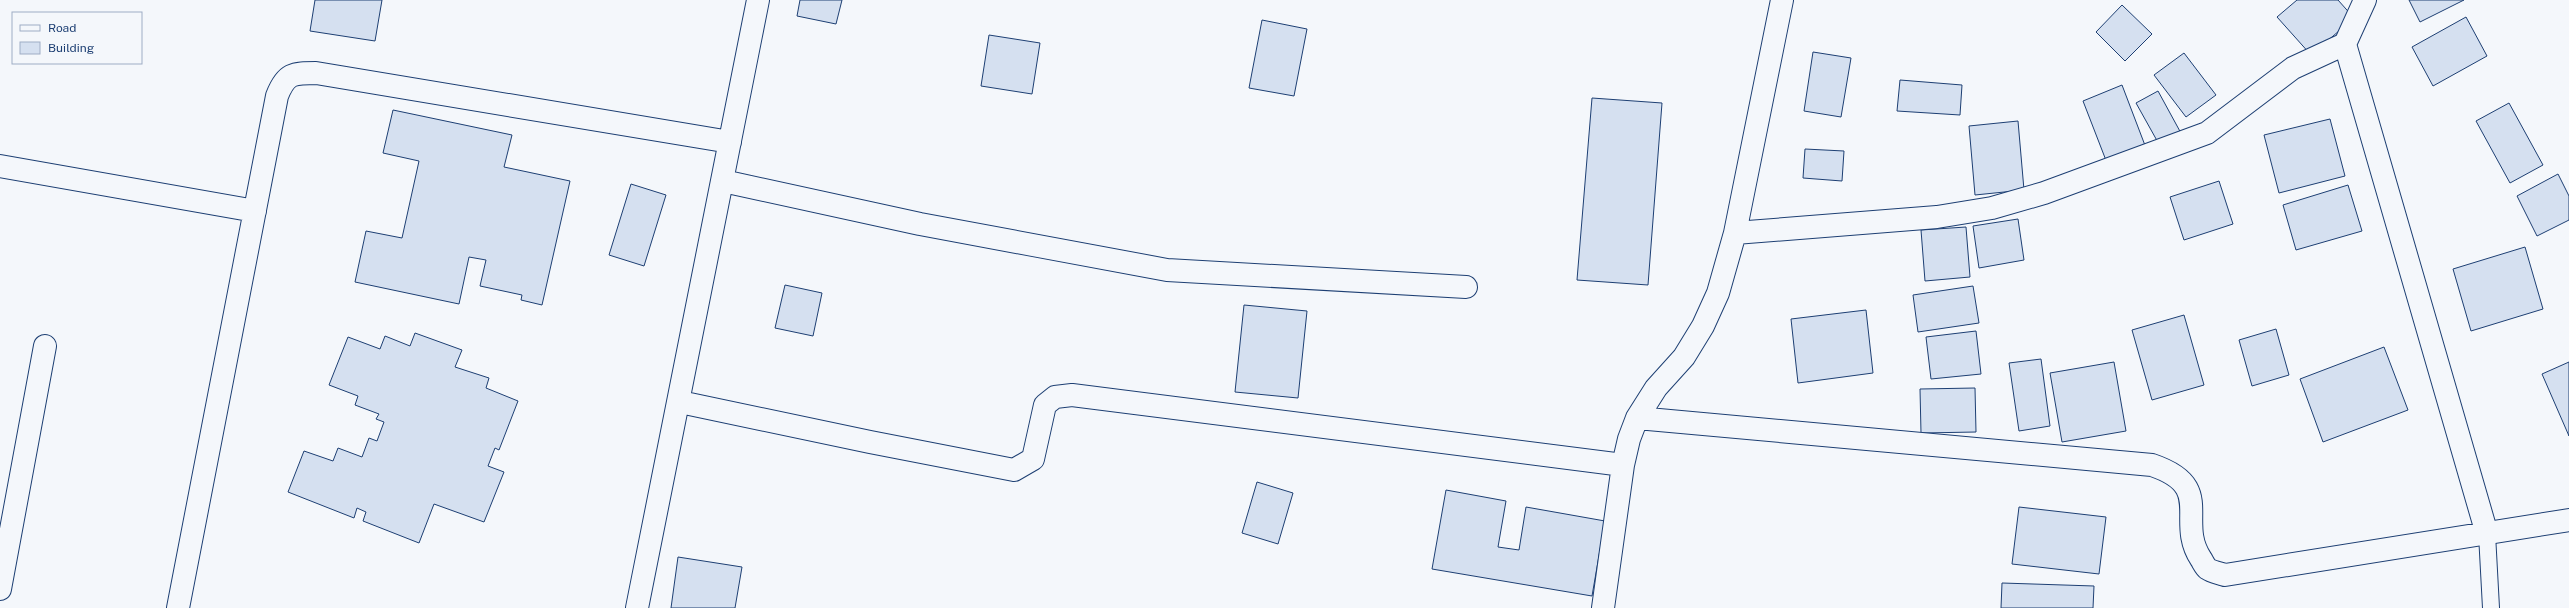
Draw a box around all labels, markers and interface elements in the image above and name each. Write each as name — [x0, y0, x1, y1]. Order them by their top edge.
legend — [12, 12, 142, 64]
text: Road — [48, 21, 76, 35]
text: Building — [48, 41, 94, 55]

